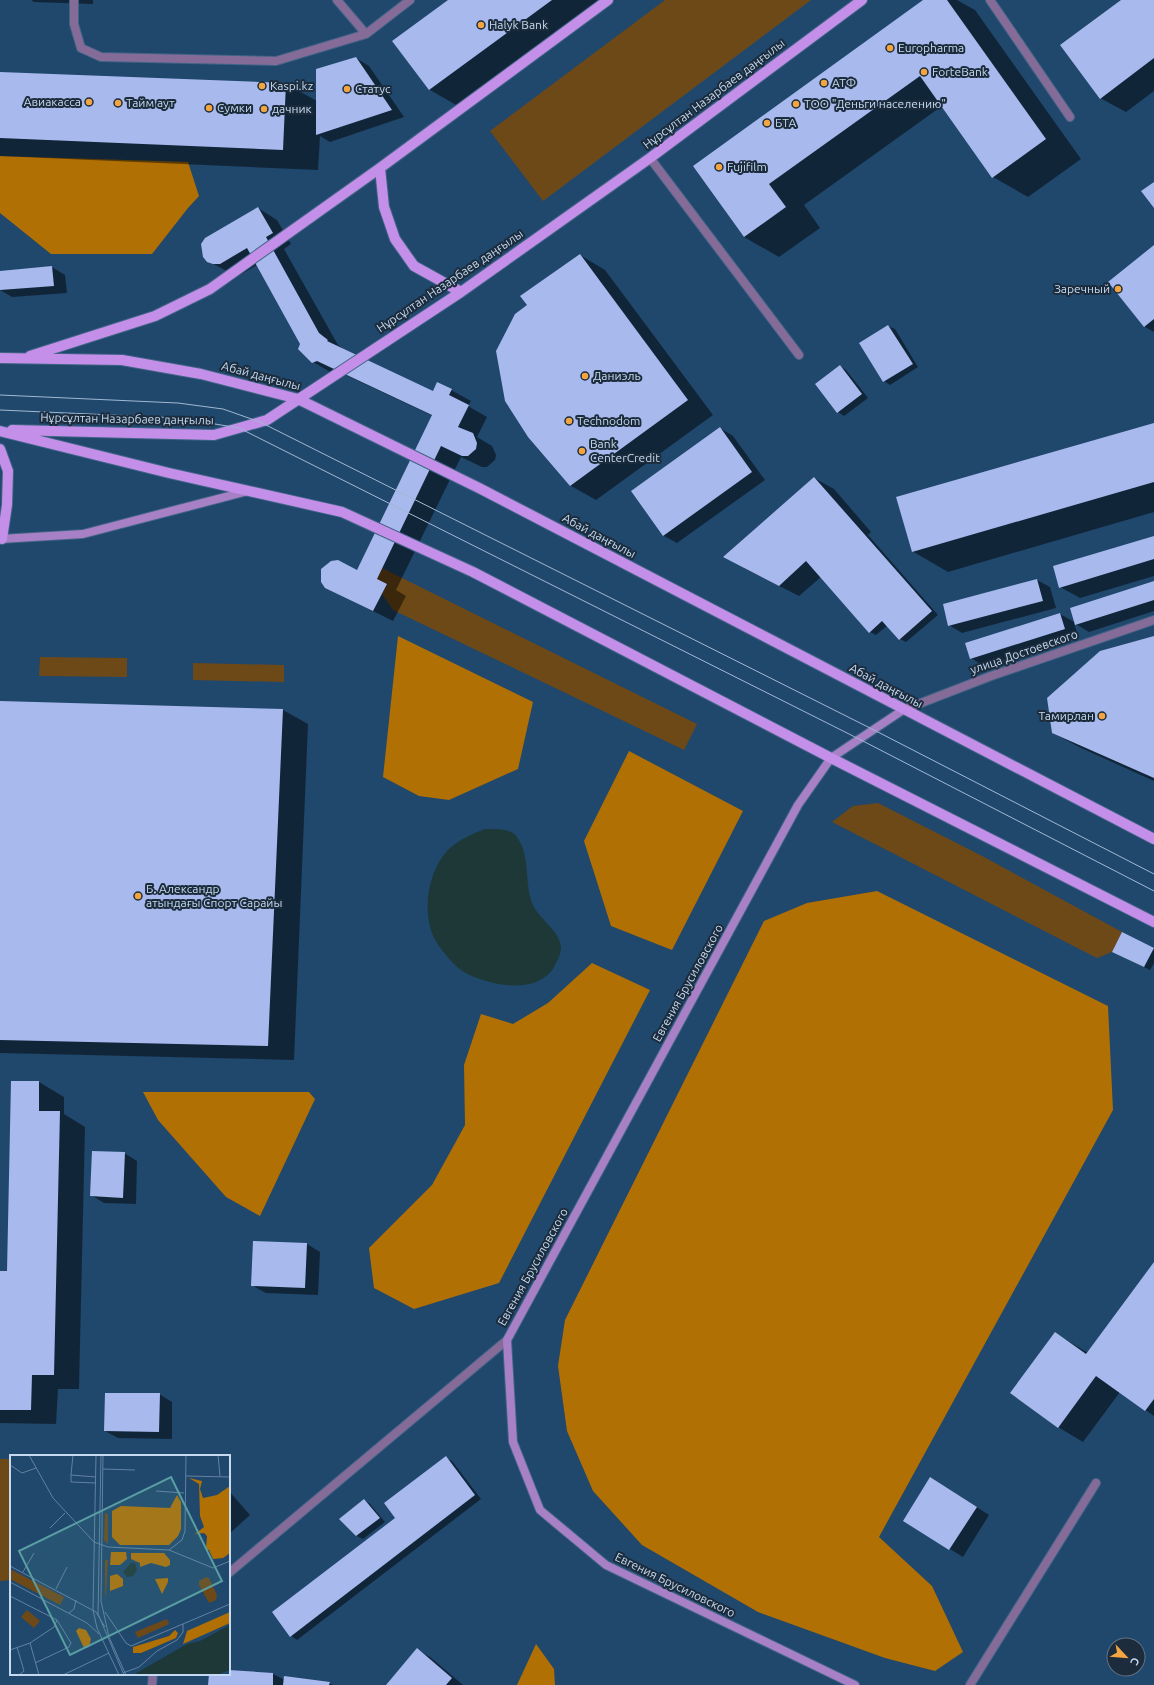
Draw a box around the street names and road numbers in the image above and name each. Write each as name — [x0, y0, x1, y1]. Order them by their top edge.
street label: Нұрсұлтан Назарбаев даңғылы — [640, 36, 787, 151]
street label: Нұрсұлтан Назарбаев даңғылы — [374, 227, 525, 335]
street label: Абай даңғылы — [220, 359, 302, 392]
street label: Нұрсұлтан Назарбаев даңғылы — [40, 410, 214, 427]
street label: Абай даңғылы — [560, 511, 638, 560]
street label: улица Достоевского — [968, 627, 1079, 676]
street label: Абай даңғылы — [847, 661, 925, 710]
street label: Евгения Брусиловского — [650, 922, 725, 1044]
street label: Евгения Брусиловского — [495, 1206, 570, 1328]
street label: Евгения Брусиловского — [613, 1550, 737, 1619]

